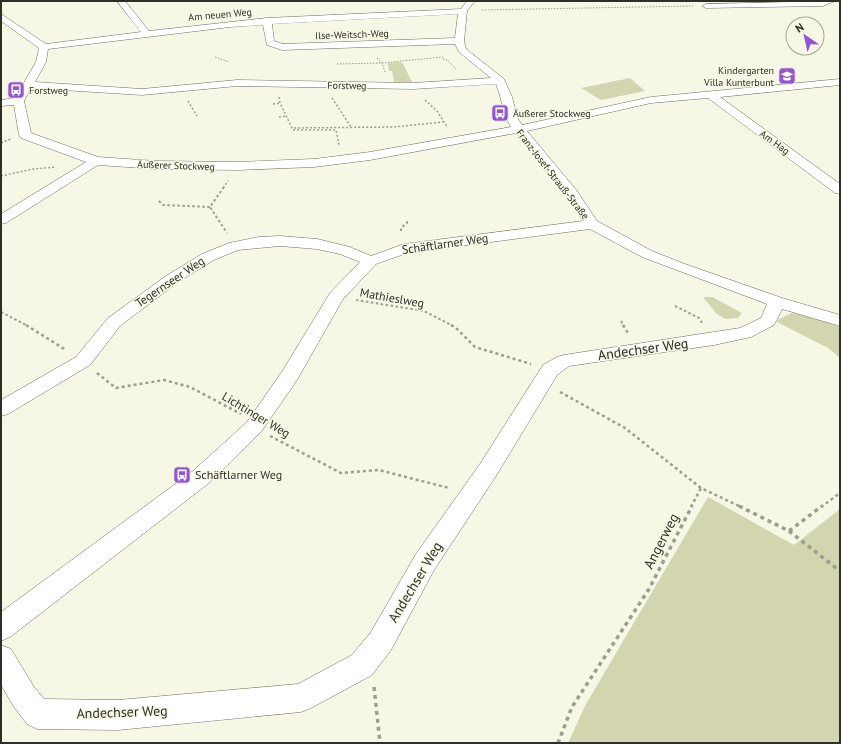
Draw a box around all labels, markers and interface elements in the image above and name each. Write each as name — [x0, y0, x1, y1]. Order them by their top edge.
street label: Am neuen Weg — [188, 5, 252, 24]
north arrow — [785, 16, 825, 56]
text: N — [792, 20, 806, 36]
street label: Ilse-Weitsch-Weg — [315, 27, 389, 42]
place label: Kindergarten Villa Kunterbunt — [703, 64, 775, 89]
school or university icon: Kindergarten Villa Kunterbunt — [777, 66, 797, 86]
street label: Forstweg — [327, 79, 367, 92]
bus stop icon: Forstweg — [6, 80, 26, 100]
place label: Forstweg — [29, 84, 68, 97]
bus stop icon: Äußerer Stockweg — [490, 103, 510, 123]
place label: Äußerer Stockweg — [513, 107, 591, 120]
street label: Franz-Josef-Strauß-Straße — [513, 127, 592, 222]
street label: Am Hag — [757, 127, 792, 158]
street label: Äußerer Stockweg — [137, 158, 215, 173]
street label: Schäftlarner Weg — [401, 230, 489, 257]
street label: Tegernseer Weg — [132, 253, 207, 310]
street label: Mathieslweg — [359, 284, 425, 311]
street label: Andechser Weg — [597, 334, 689, 364]
street label: Lichtinger Weg — [220, 388, 293, 441]
bus stop icon: Schäftlarner Weg — [172, 465, 192, 485]
place label: Schäftlarner Weg — [195, 467, 282, 482]
street label: Angerweg — [639, 510, 683, 572]
street label: Andechser Weg — [384, 538, 446, 626]
street label: Andechser Weg — [76, 701, 168, 723]

